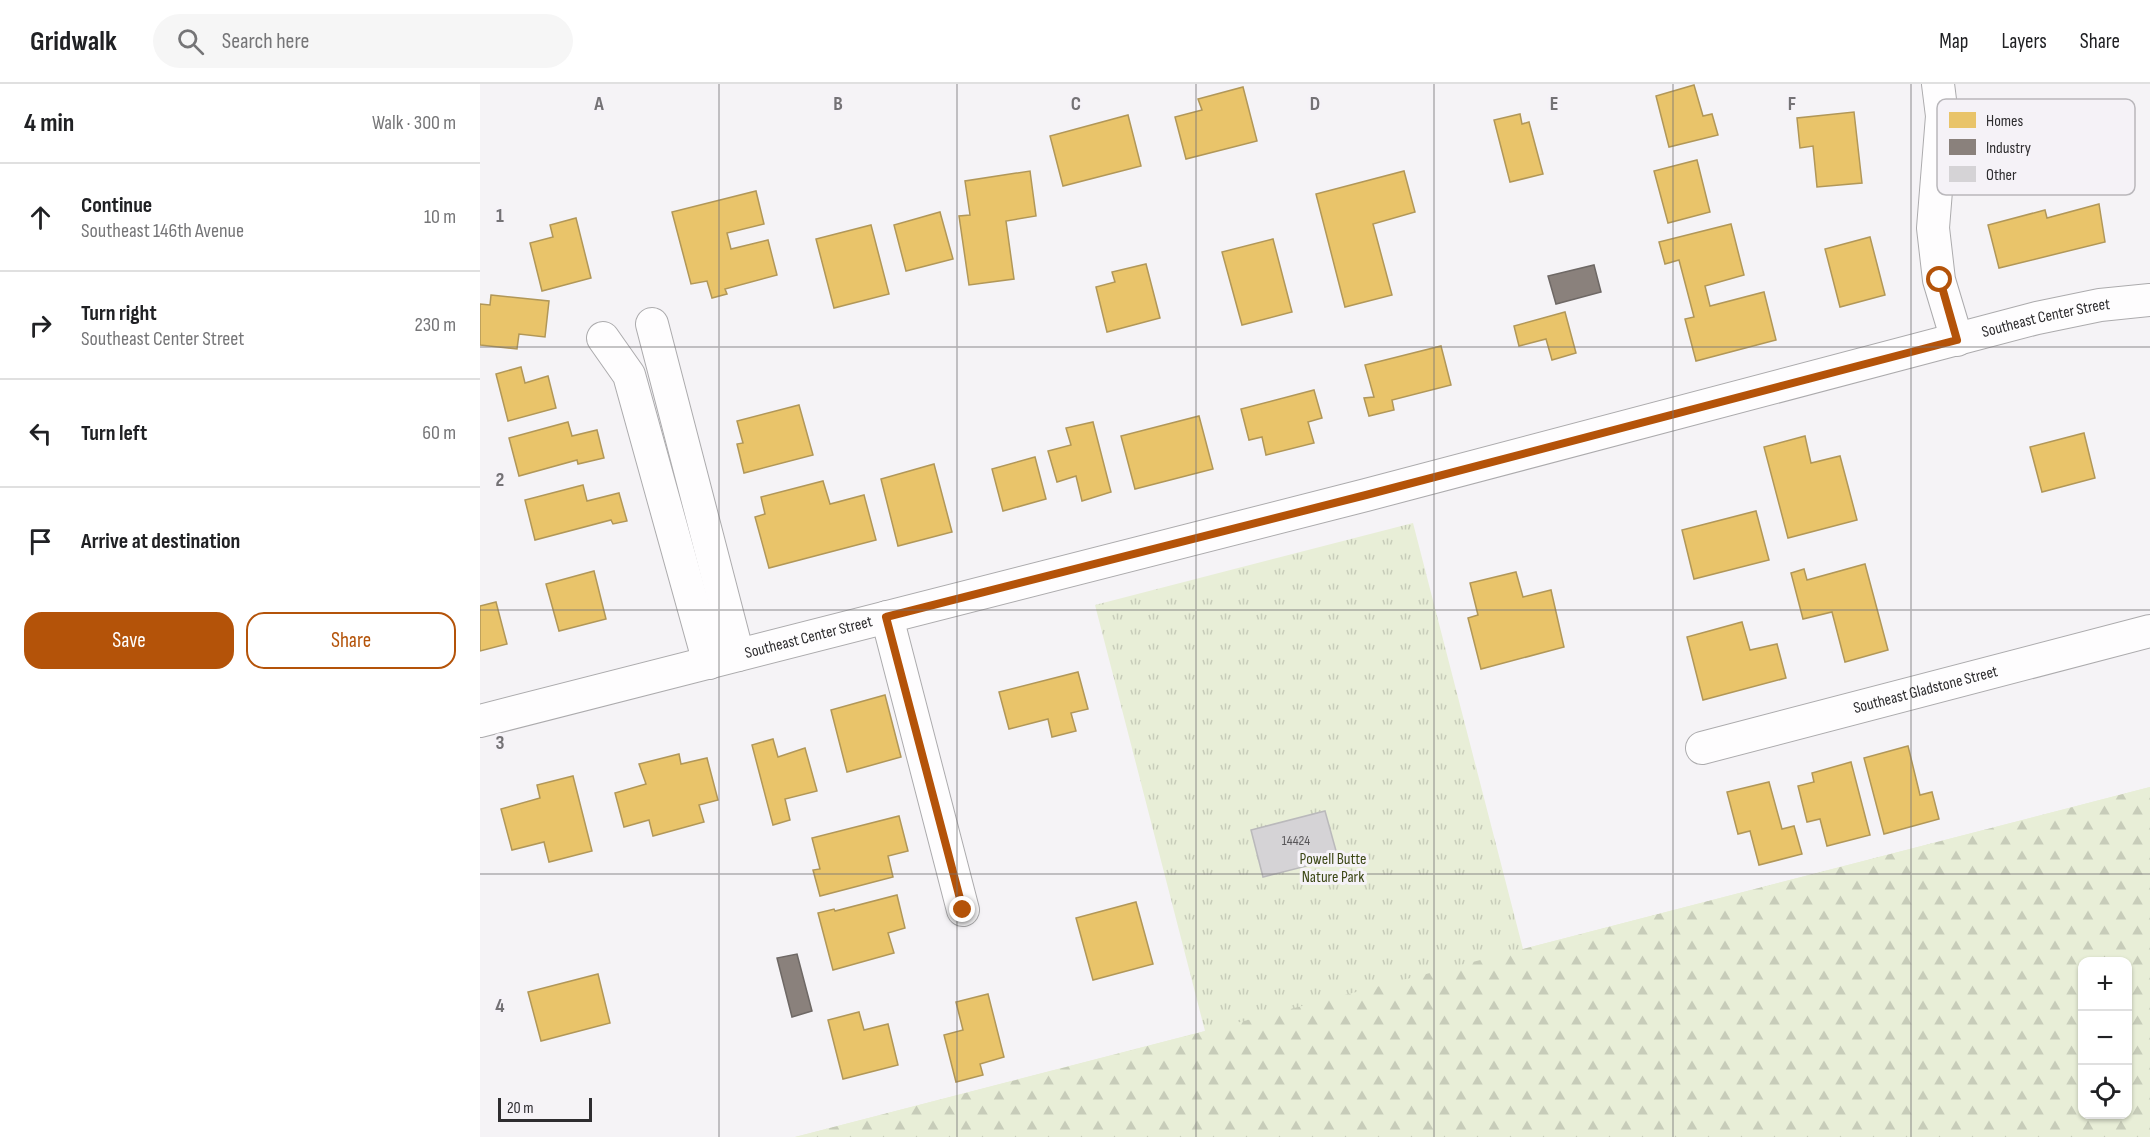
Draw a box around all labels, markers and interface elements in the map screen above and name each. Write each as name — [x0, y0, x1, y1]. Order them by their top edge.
search box — [153, 14, 573, 68]
text: Gridwalk — [30, 25, 117, 58]
icon: search — [174, 25, 207, 58]
text: Search here — [222, 28, 309, 55]
text: Map — [1939, 29, 1968, 54]
text: Layers — [2001, 29, 2047, 54]
text: Share — [2080, 29, 2120, 54]
text: A — [593, 92, 604, 116]
text: B — [833, 92, 843, 116]
text: C — [1071, 92, 1081, 116]
text: D — [1310, 92, 1320, 116]
text: E — [1550, 92, 1558, 116]
text: F — [1788, 92, 1796, 116]
legend — [1937, 99, 2135, 195]
text: 4 min — [24, 108, 74, 139]
text: Walk · 300 m — [372, 111, 456, 135]
text: Homes — [1986, 112, 2023, 131]
text: Industry — [1986, 139, 2031, 158]
text: Other — [1986, 166, 2017, 185]
text: Continue — [81, 192, 152, 219]
icon: ahead — [24, 201, 57, 234]
text: 1 — [496, 204, 504, 228]
text: 10 m — [424, 205, 456, 229]
text: Southeast 146th Avenue — [81, 219, 244, 243]
route start — [1926, 266, 1952, 292]
street label: Southeast Center Street — [1980, 295, 2111, 342]
text: Turn right — [81, 300, 157, 327]
icon: right — [24, 309, 57, 342]
text: 230 m — [414, 313, 456, 337]
text: Southeast Center Street — [81, 327, 244, 351]
icon: left — [24, 417, 57, 450]
text: Turn left — [81, 420, 147, 447]
text: 60 m — [422, 421, 456, 445]
text: 2 — [496, 468, 504, 492]
icon: arrive — [24, 525, 57, 558]
text: Arrive at destination — [81, 528, 240, 555]
button: Save — [24, 612, 234, 669]
button: Share — [246, 612, 456, 669]
street label: Southeast Center Street — [743, 612, 874, 663]
street label: Southeast Gladstone Street — [1851, 662, 2000, 718]
text: 3 — [496, 731, 505, 755]
house number: 14424 — [1282, 832, 1310, 849]
park label: Powell Butte Nature Park — [1299, 850, 1367, 887]
route end — [949, 896, 975, 922]
map controls — [2078, 957, 2132, 1119]
button: + — [2078, 957, 2132, 1011]
text: 4 — [495, 994, 505, 1018]
button: − — [2078, 1011, 2132, 1065]
button: locate — [2078, 1065, 2132, 1119]
scale bar — [498, 1095, 592, 1122]
text: 20 m — [507, 1099, 534, 1118]

